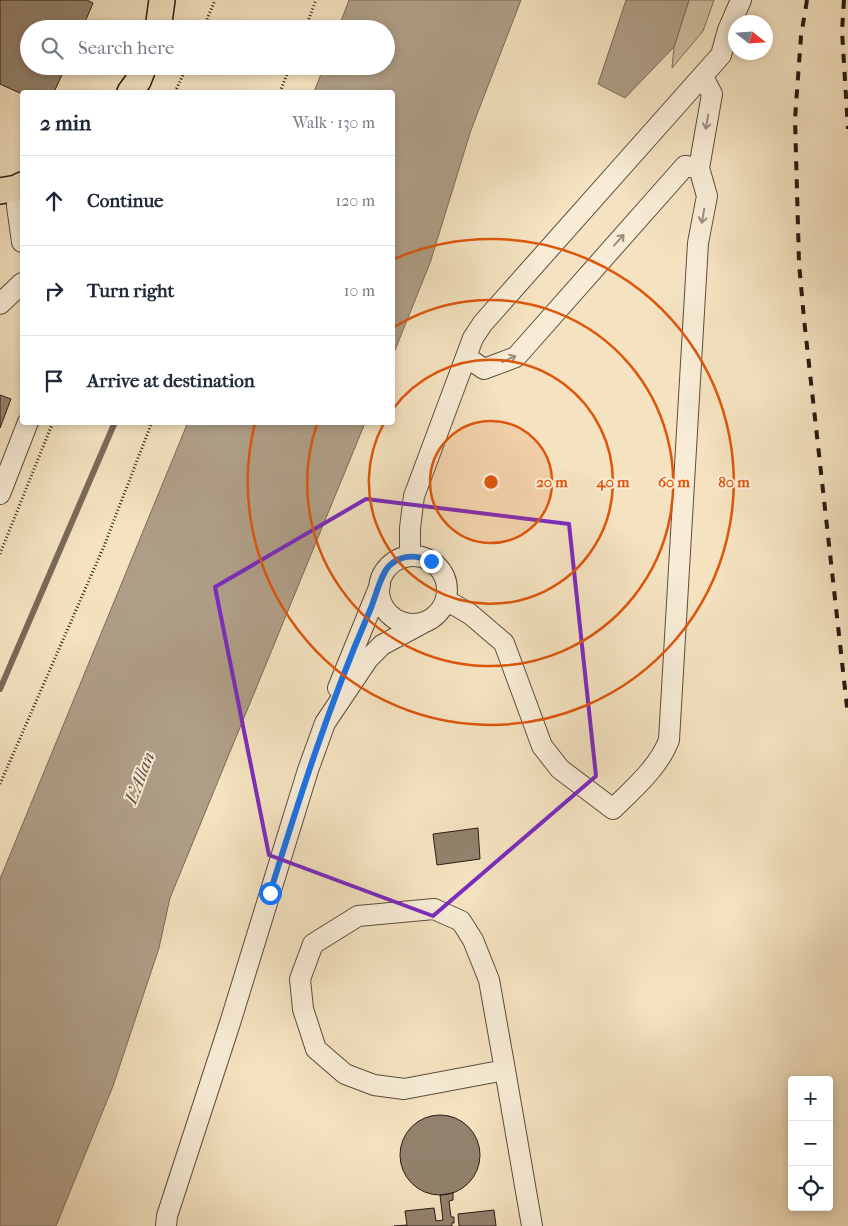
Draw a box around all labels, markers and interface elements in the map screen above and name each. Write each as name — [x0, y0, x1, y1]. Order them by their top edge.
north arrow — [728, 15, 773, 60]
search box — [20, 20, 395, 75]
icon: search — [38, 34, 66, 62]
text: Search here — [78, 37, 174, 59]
text: 2 min — [40, 111, 91, 135]
text: Walk · 130 m — [292, 113, 375, 132]
one-way arrow — [702, 113, 711, 129]
icon: ahead — [40, 187, 68, 215]
text: Continue — [87, 190, 163, 212]
text: 120 m — [336, 191, 375, 210]
one-way arrow — [697, 208, 707, 224]
one-way arrow — [613, 234, 625, 247]
icon: right — [40, 277, 68, 305]
text: Turn right — [87, 280, 174, 302]
text: 10 m — [344, 281, 375, 300]
one-way arrow — [501, 353, 516, 363]
icon: arrive — [40, 367, 68, 395]
text: Arrive at destination — [87, 370, 255, 392]
centre of rings — [482, 473, 500, 491]
text: 20 m — [536, 473, 568, 491]
text: 40 m — [596, 473, 630, 491]
text: 60 m — [658, 473, 691, 491]
text: 80 m — [718, 473, 750, 491]
route end — [420, 550, 443, 573]
water label: L'Allan — [120, 749, 159, 809]
route start — [259, 882, 282, 905]
map controls — [788, 1076, 833, 1211]
button: + — [788, 1076, 833, 1121]
button: − — [788, 1121, 833, 1166]
button: locate — [788, 1166, 833, 1211]

